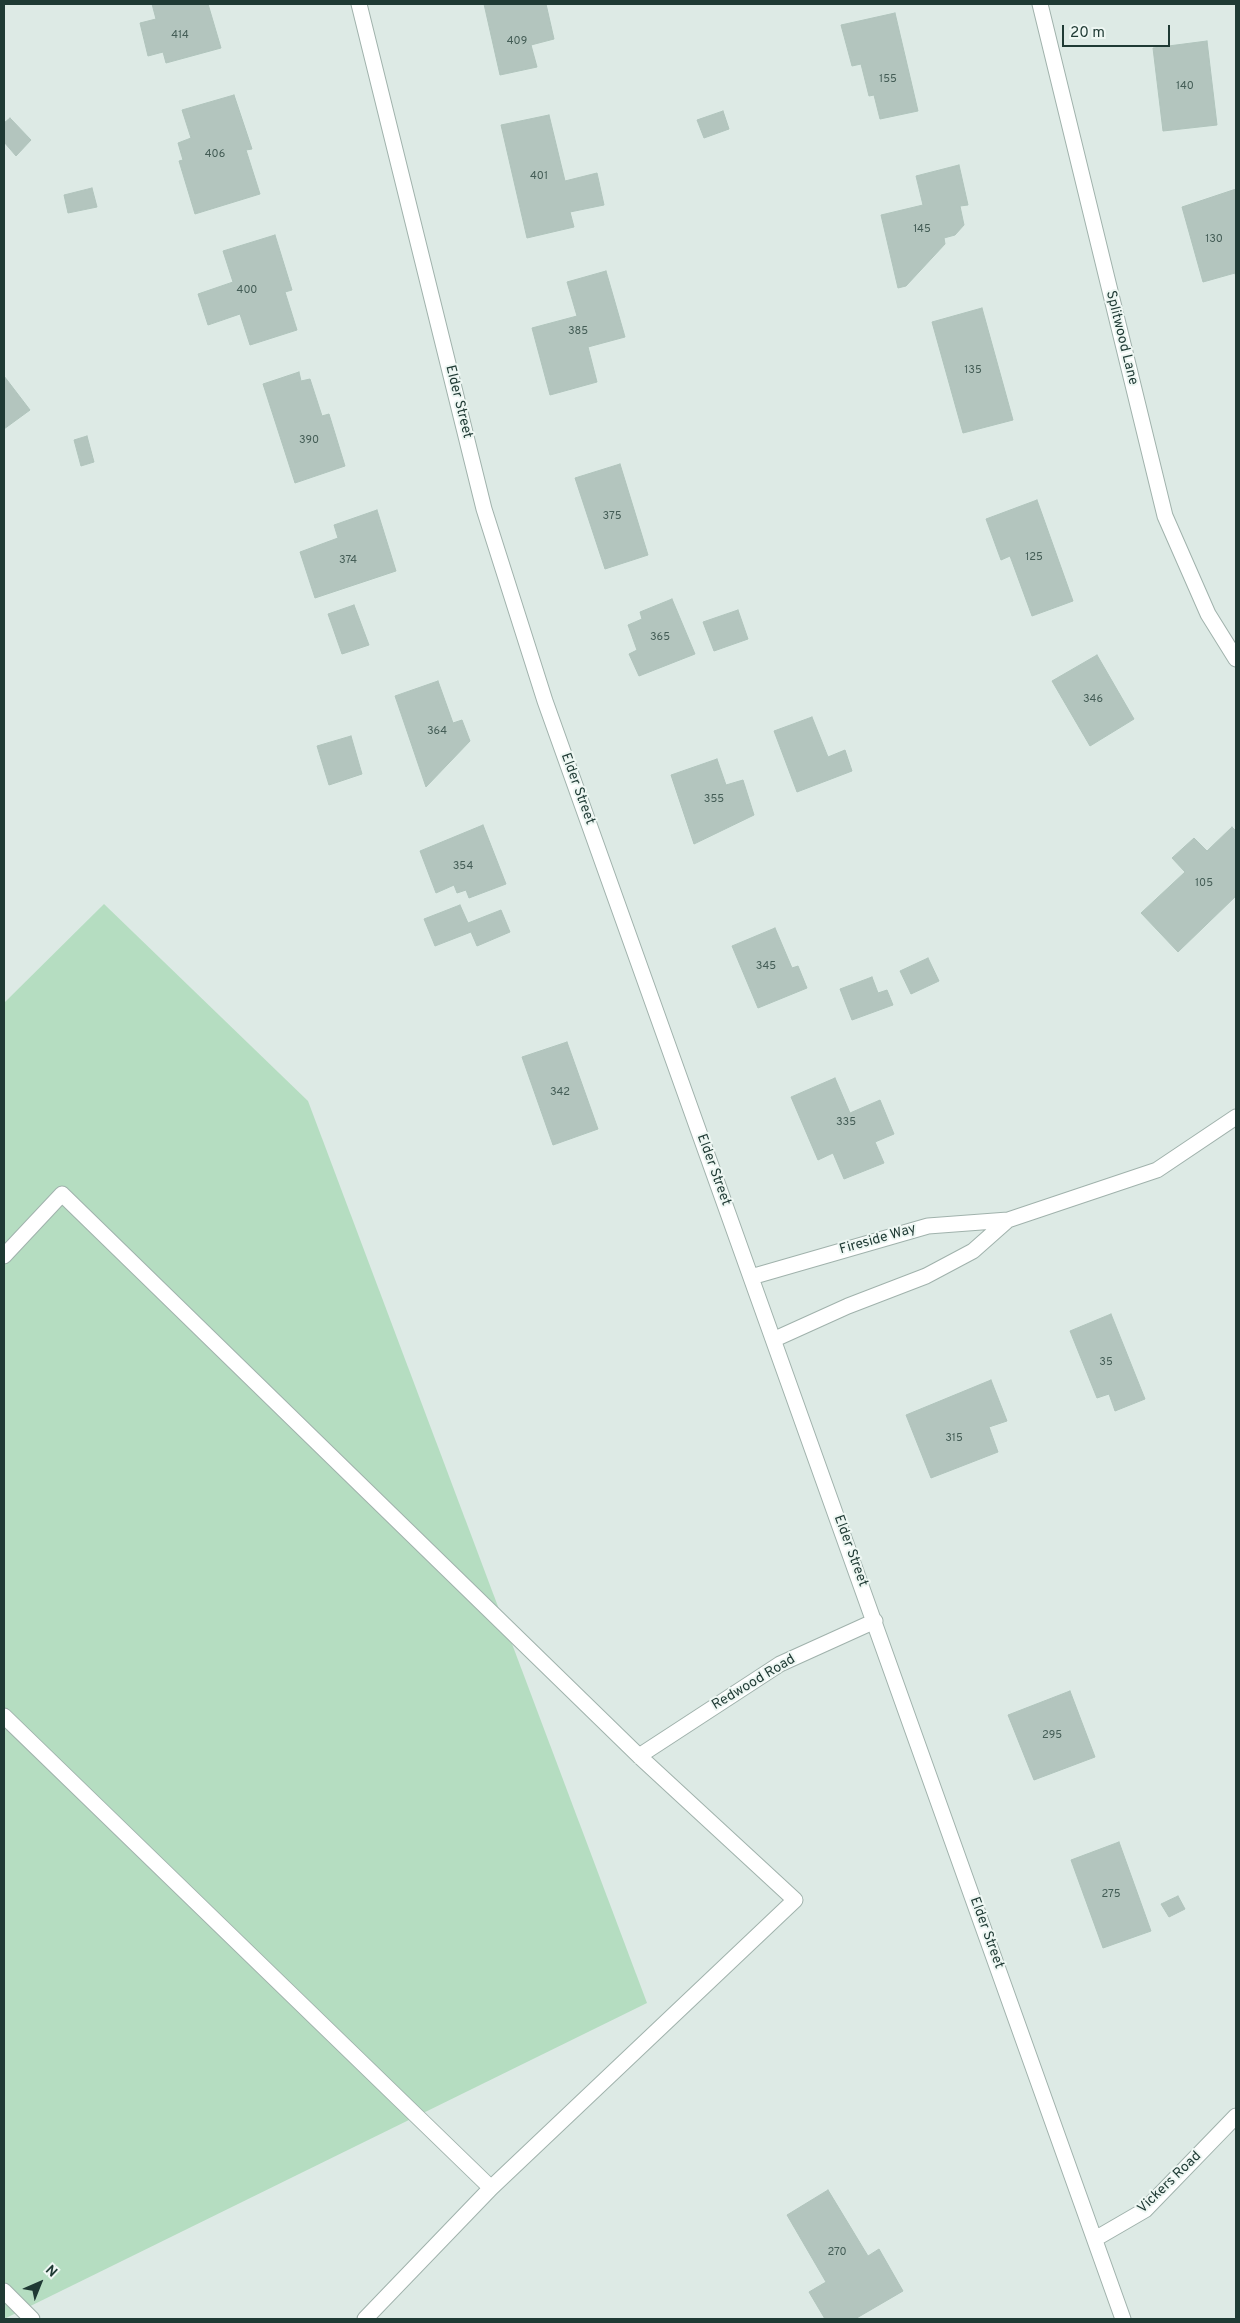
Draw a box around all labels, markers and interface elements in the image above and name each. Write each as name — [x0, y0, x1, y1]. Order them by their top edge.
scale bar — [1065, 15, 1172, 47]
text: 20 m — [1070, 24, 1105, 43]
house number: 414 — [171, 29, 189, 43]
house number: 409 — [507, 35, 527, 49]
house number: 155 — [879, 73, 897, 87]
house number: 140 — [1176, 80, 1194, 94]
house number: 406 — [205, 148, 225, 162]
house number: 401 — [530, 170, 548, 184]
house number: 145 — [913, 223, 931, 237]
house number: 130 — [1205, 233, 1223, 247]
house number: 400 — [237, 284, 257, 298]
street label: Splitwood Lane — [1101, 289, 1141, 387]
house number: 385 — [568, 325, 588, 339]
street label: Elder Street — [441, 364, 475, 440]
house number: 135 — [964, 364, 982, 378]
house number: 390 — [299, 434, 319, 448]
house number: 375 — [602, 510, 622, 524]
house number: 125 — [1025, 551, 1043, 565]
house number: 374 — [339, 554, 357, 568]
house number: 365 — [650, 631, 670, 645]
house number: 346 — [1083, 693, 1103, 707]
house number: 364 — [427, 725, 447, 739]
street label: Elder Street — [556, 751, 598, 827]
house number: 355 — [704, 793, 724, 807]
house number: 354 — [453, 860, 473, 874]
house number: 105 — [1195, 877, 1213, 891]
house number: 345 — [756, 960, 776, 974]
house number: 342 — [550, 1086, 570, 1100]
house number: 335 — [836, 1116, 856, 1130]
street label: Elder Street — [692, 1132, 734, 1208]
street label: Fireside Way — [838, 1221, 918, 1259]
house number: 35 — [1099, 1356, 1113, 1370]
house number: 315 — [945, 1432, 963, 1446]
street label: Elder Street — [829, 1513, 871, 1589]
street label: Redwood Road — [709, 1652, 799, 1714]
house number: 295 — [1042, 1729, 1062, 1743]
house number: 275 — [1101, 1888, 1121, 1902]
street label: Elder Street — [965, 1895, 1007, 1971]
street label: Vickers Road — [1135, 2148, 1205, 2218]
house number: 270 — [827, 2246, 847, 2260]
north arrow — [15, 2258, 65, 2308]
text: N — [41, 2262, 60, 2281]

